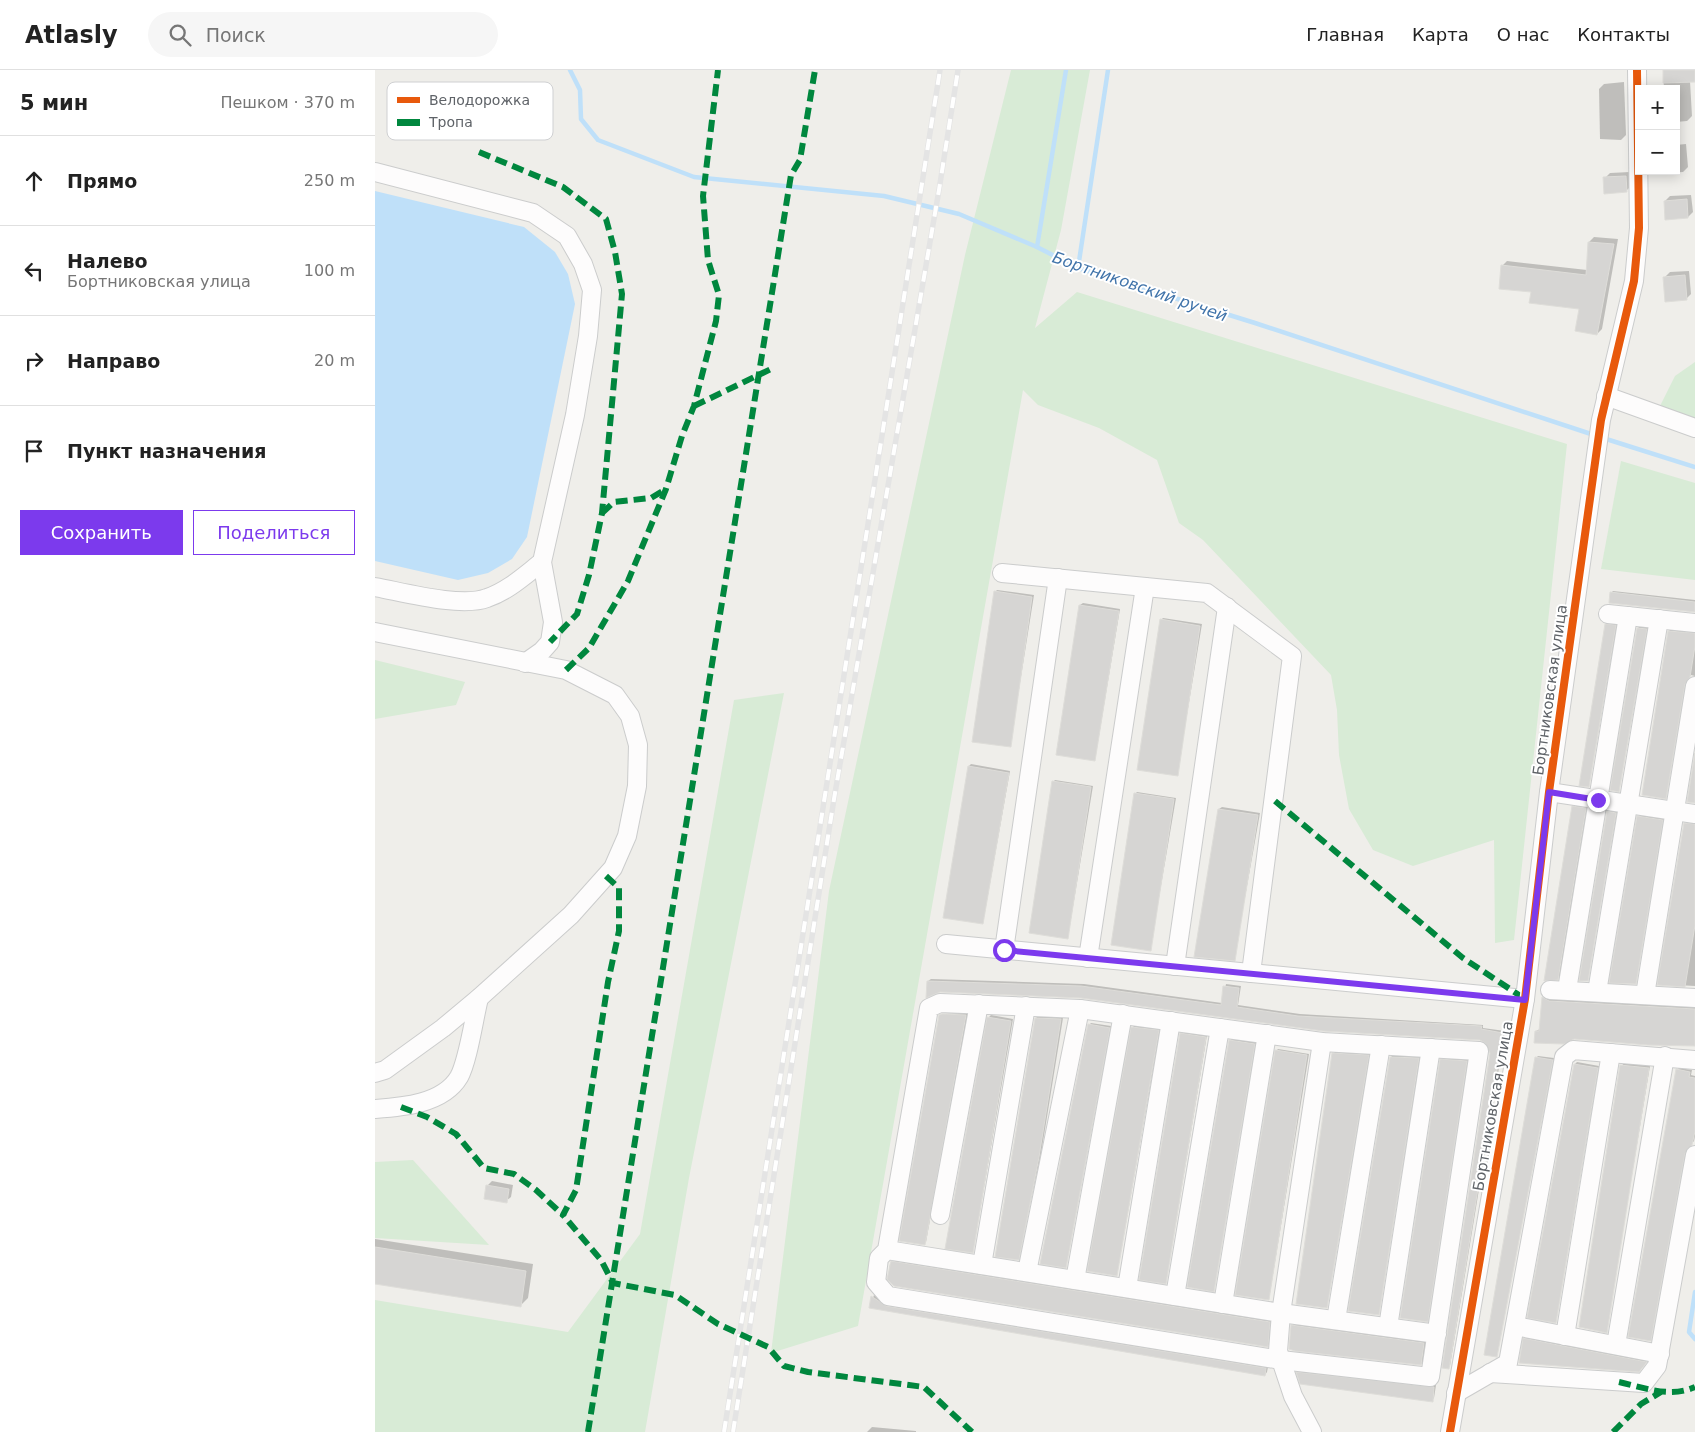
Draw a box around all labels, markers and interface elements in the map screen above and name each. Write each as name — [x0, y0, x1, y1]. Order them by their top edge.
search box — [148, 12, 498, 57]
text: Atlasly — [25, 21, 118, 49]
icon: search — [166, 21, 194, 49]
text: Поиск — [206, 24, 266, 46]
text: Главная — [1306, 24, 1384, 45]
text: Карта — [1412, 24, 1469, 45]
text: О нас — [1497, 24, 1549, 45]
text: Контакты — [1577, 24, 1670, 45]
legend — [387, 82, 553, 140]
map controls — [1635, 85, 1680, 175]
button: + — [1635, 85, 1680, 130]
text: 5 мин — [20, 91, 88, 115]
text: Велодорожка — [429, 92, 530, 108]
text: Пешком · 370 m — [220, 93, 355, 112]
text: Тропа — [428, 114, 473, 130]
button: − — [1635, 130, 1680, 175]
icon: ahead — [20, 167, 48, 195]
text: Прямо — [67, 170, 137, 192]
text: 250 m — [304, 171, 355, 190]
water label: Бортниковский ручей — [1050, 248, 1230, 325]
text: Налево — [67, 250, 148, 272]
icon: left — [20, 257, 48, 285]
text: 100 m — [304, 261, 355, 280]
text: Бортниковская улица — [67, 272, 251, 291]
icon: right — [20, 347, 48, 375]
text: Направо — [67, 350, 160, 372]
text: 20 m — [314, 351, 355, 370]
icon: arrive — [20, 437, 48, 465]
text: Пункт назначения — [67, 440, 266, 462]
button: Сохранить — [20, 510, 183, 555]
button: Поделиться — [193, 510, 355, 555]
street label: Бортниковская улица — [1529, 603, 1571, 777]
route end — [1587, 789, 1610, 812]
route start — [993, 939, 1016, 962]
street label: Бортниковская улица — [1469, 1020, 1517, 1192]

